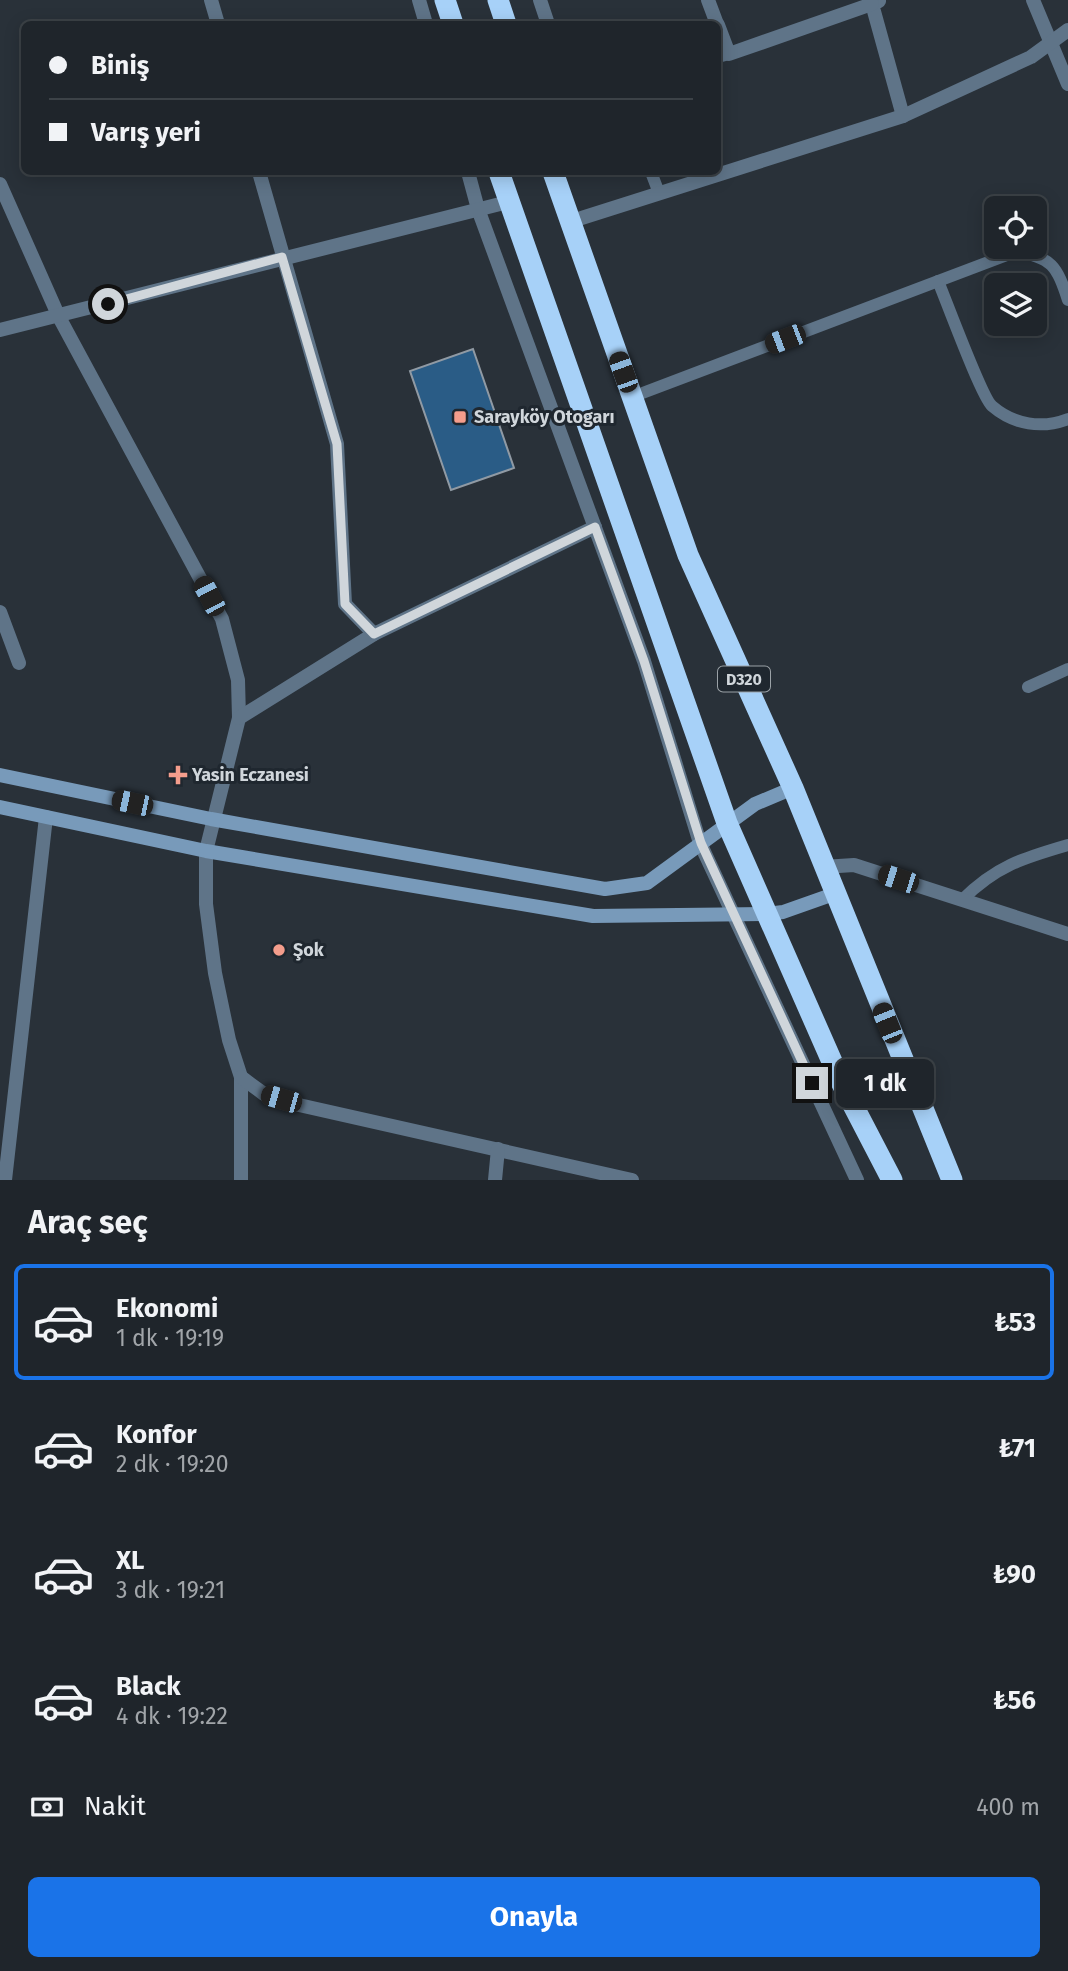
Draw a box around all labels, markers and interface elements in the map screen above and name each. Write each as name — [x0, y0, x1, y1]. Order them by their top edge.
text: Biniş — [91, 50, 149, 81]
text: Varış yeri — [91, 117, 201, 148]
map controls — [984, 196, 1047, 336]
button: locate — [984, 196, 1047, 259]
button: layers — [984, 273, 1047, 336]
route start — [92, 288, 124, 320]
car — [762, 322, 809, 356]
car — [606, 349, 641, 395]
place label: Sarayköy Otogarı — [474, 406, 615, 428]
marker: Sarayköy Otogarı — [452, 409, 468, 425]
car — [190, 573, 229, 619]
road number: D320 — [718, 666, 770, 692]
place label: Yasin Eczanesi — [191, 764, 309, 786]
marker: Yasin Eczanesi — [170, 767, 186, 783]
car — [110, 788, 155, 818]
car — [875, 863, 922, 895]
place label: Şok — [293, 939, 325, 961]
marker: Şok — [271, 942, 287, 958]
car — [870, 1000, 905, 1046]
callout: 1 dk — [836, 1058, 934, 1108]
route end — [796, 1067, 828, 1099]
text: 1 dk — [864, 1069, 906, 1097]
car — [258, 1083, 305, 1115]
text: Araç seç — [28, 1203, 148, 1241]
icon: car — [32, 1291, 95, 1354]
text: Ekonomi — [116, 1293, 218, 1324]
text: ₺53 — [994, 1307, 1036, 1338]
text: 1 dk · 19:19 — [116, 1324, 224, 1352]
icon: car — [32, 1417, 95, 1480]
text: Konfor — [116, 1419, 197, 1450]
text: ₺71 — [998, 1433, 1036, 1464]
text: 2 dk · 19:20 — [116, 1450, 229, 1478]
icon: car — [32, 1543, 95, 1606]
text: XL — [116, 1545, 144, 1576]
text: ₺90 — [993, 1559, 1036, 1590]
text: 3 dk · 19:21 — [116, 1576, 225, 1604]
icon: car — [32, 1669, 95, 1732]
text: Black — [116, 1671, 181, 1702]
text: ₺56 — [993, 1685, 1036, 1716]
text: 4 dk · 19:22 — [116, 1702, 228, 1730]
icon: cash — [28, 1788, 66, 1826]
text: Nakit — [84, 1791, 146, 1822]
text: 400 m — [976, 1793, 1040, 1821]
button: Onayla — [28, 1877, 1040, 1957]

